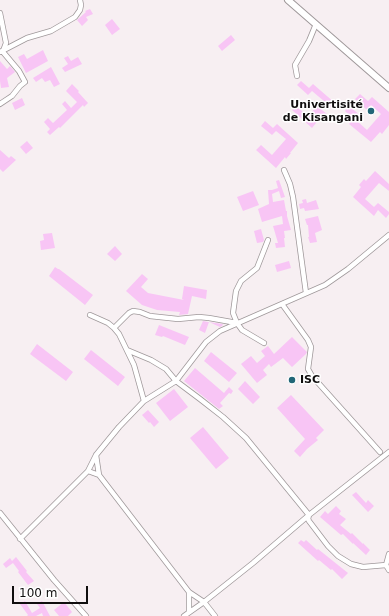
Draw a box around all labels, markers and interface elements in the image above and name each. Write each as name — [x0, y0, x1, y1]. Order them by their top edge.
place label: Univertisité de Kisangani — [283, 98, 363, 124]
marker: Univertisité de Kisangani — [366, 106, 376, 116]
place label: ISC — [300, 373, 320, 387]
marker: ISC — [287, 375, 297, 385]
scale bar — [14, 578, 90, 604]
text: 100 m — [19, 586, 57, 600]

